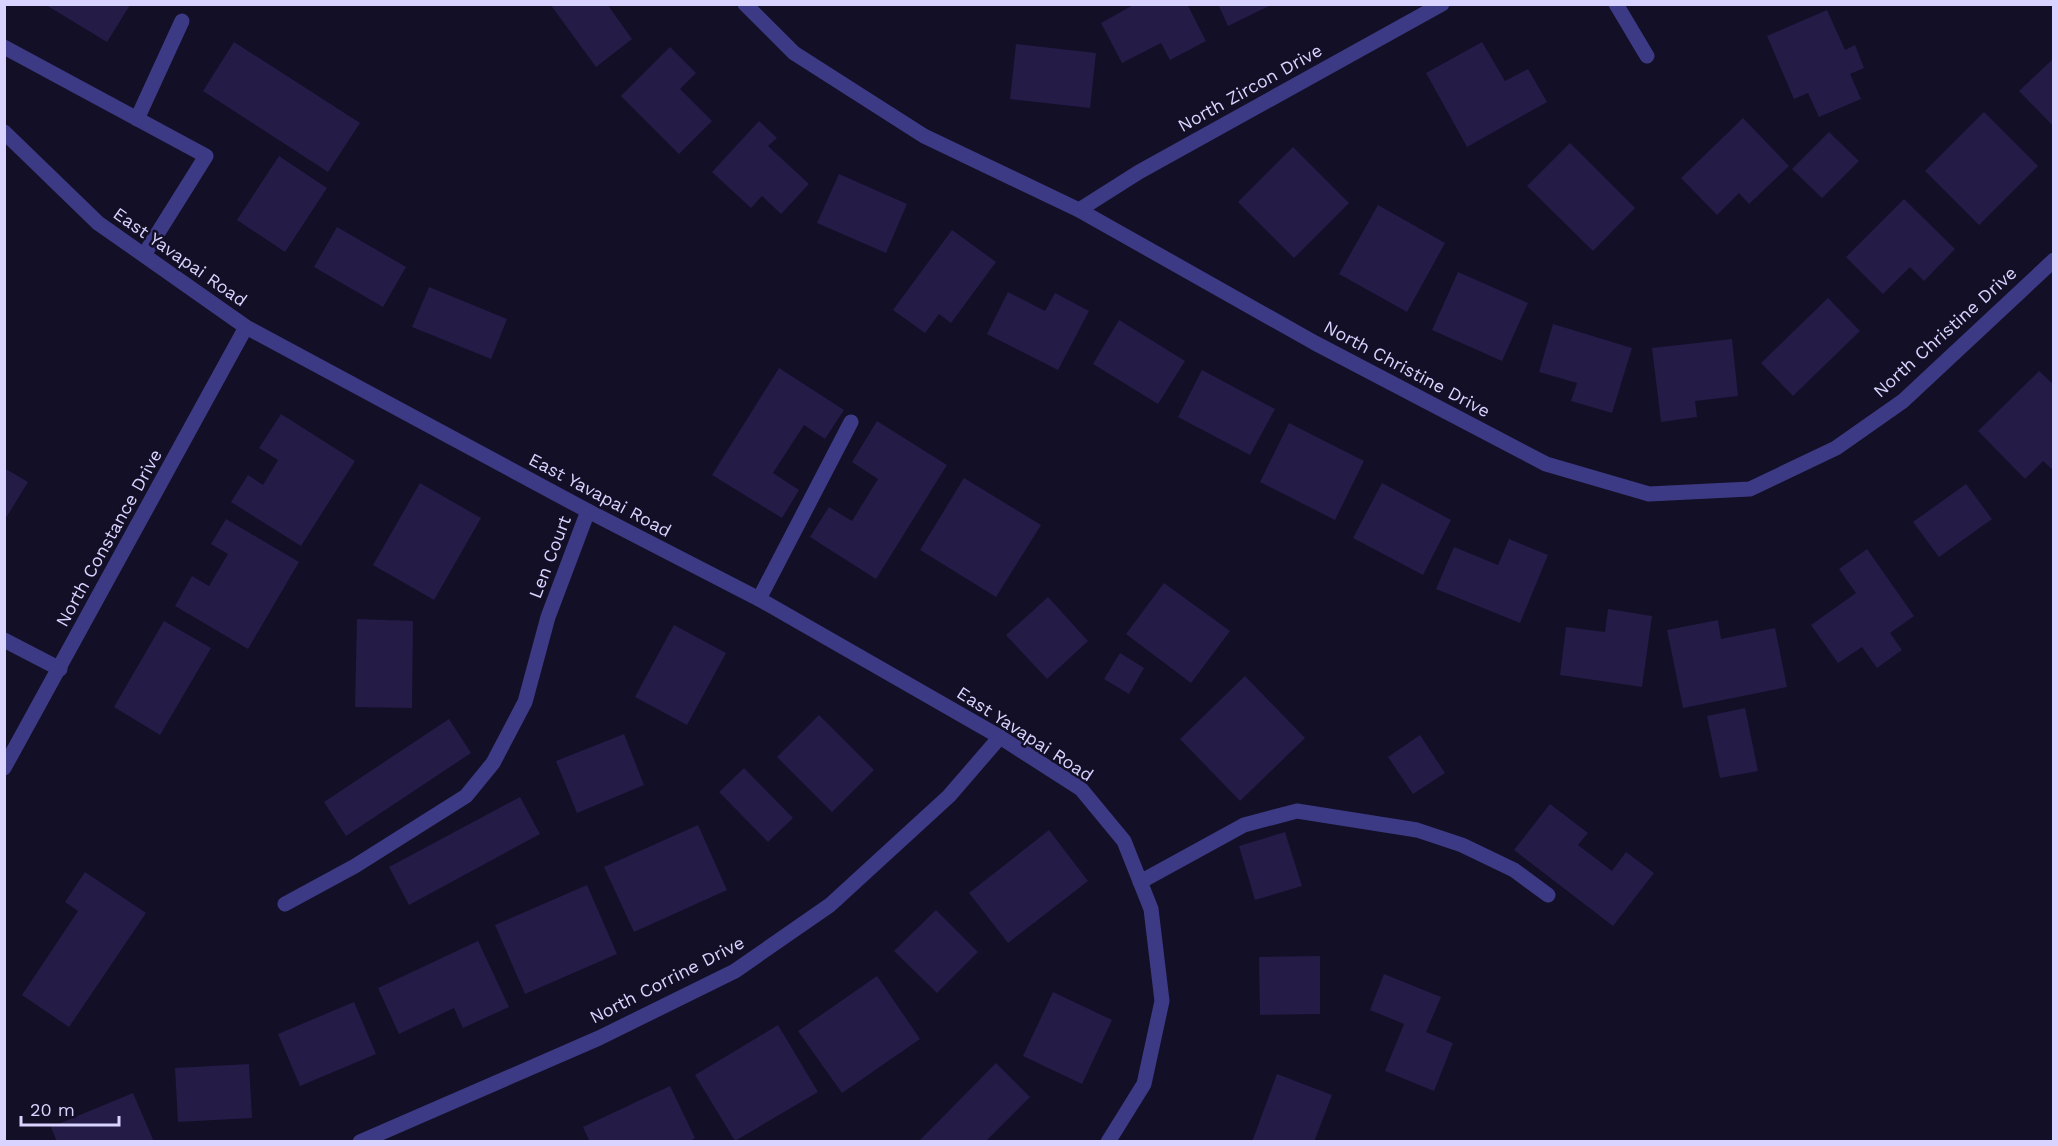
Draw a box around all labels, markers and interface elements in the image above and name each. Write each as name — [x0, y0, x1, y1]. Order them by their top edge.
street label: North Zircon Drive — [1174, 39, 1326, 136]
street label: East Yavapai Road — [109, 203, 251, 311]
street label: North Christine Drive — [1869, 262, 2021, 401]
street label: North Christine Drive — [1320, 316, 1494, 421]
street label: North Constance Drive — [51, 445, 166, 630]
street label: East Yavapai Road — [525, 448, 675, 541]
street label: Len Court — [524, 512, 575, 601]
street label: East Yavapai Road — [953, 682, 1097, 786]
street label: North Corrine Drive — [586, 931, 748, 1028]
scale bar — [21, 1089, 118, 1127]
text: 20 m — [30, 1099, 75, 1120]

